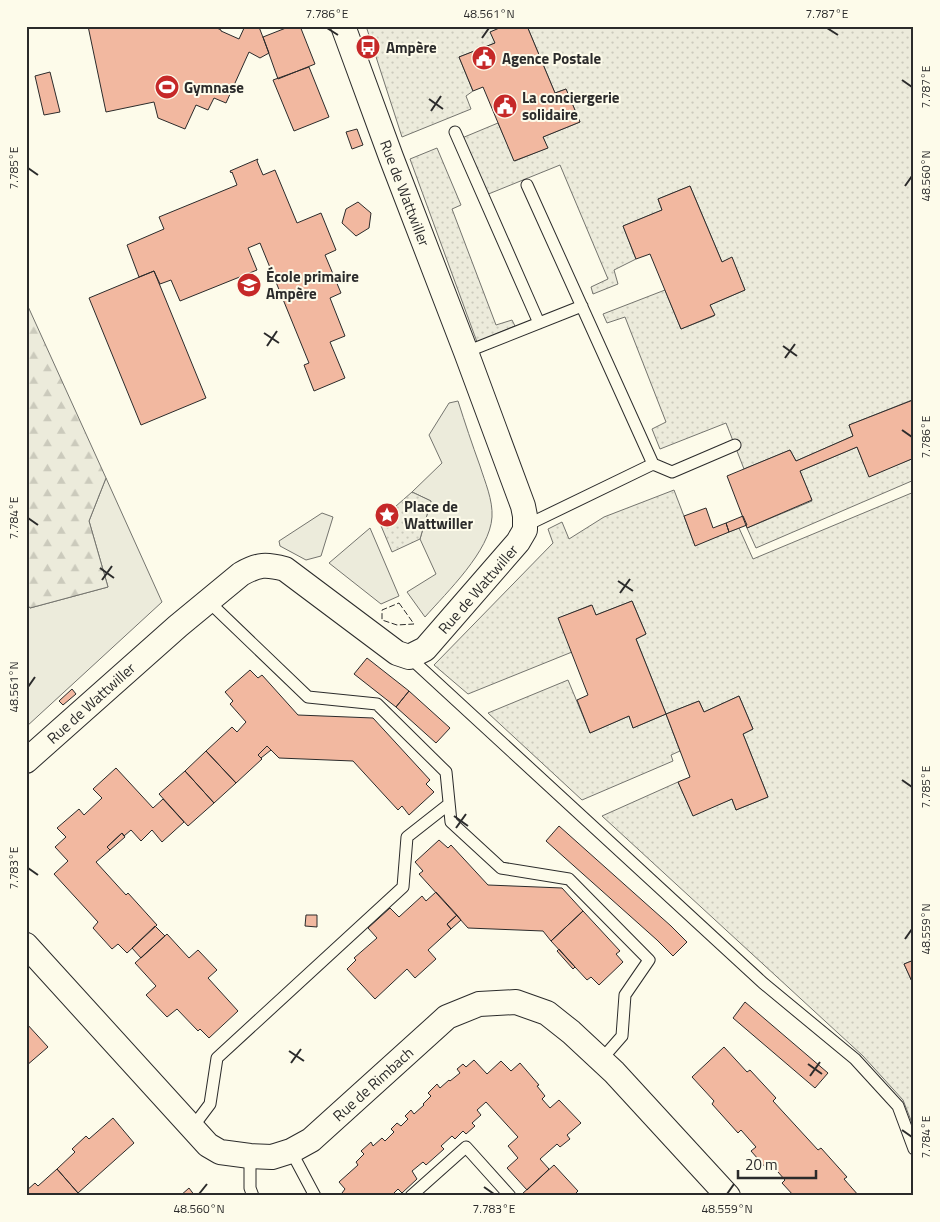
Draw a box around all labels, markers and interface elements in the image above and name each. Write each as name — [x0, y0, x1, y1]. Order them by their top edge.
text: 7.786°E — [306, 4, 349, 23]
text: 48.561°N — [463, 4, 515, 23]
text: 7.787°E — [806, 4, 849, 23]
bus stop icon: Ampère — [355, 34, 381, 60]
place label: Ampère — [386, 36, 437, 59]
public building icon: Agence Postale — [471, 45, 497, 71]
place label: Agence Postale — [502, 47, 602, 70]
text: 7.787°E — [916, 65, 935, 108]
sports icon: Gymnase — [154, 74, 180, 100]
place label: Gymnase — [184, 76, 244, 99]
place label: La conciergerie solidaire — [522, 86, 620, 126]
public building icon: La conciergerie solidaire — [492, 93, 518, 119]
street label: Rue de Wattwiller — [374, 136, 436, 250]
text: 7.785°E — [4, 146, 23, 189]
text: 48.560°N — [916, 150, 935, 202]
place label: École primaire Ampère — [266, 265, 359, 305]
school or university icon: École primaire Ampère — [236, 272, 262, 298]
text: 7.786°E — [916, 415, 935, 458]
place label: Place de Wattwiller — [404, 495, 474, 535]
text: 7.784°E — [4, 496, 23, 539]
place icon: Place de Wattwiller — [374, 502, 400, 528]
street label: Rue de Wattwiller — [432, 539, 524, 639]
street label: Rue de Wattwiller — [42, 657, 140, 749]
text: 48.561°N — [4, 661, 23, 713]
text: 7.785°E — [916, 765, 935, 808]
text: 7.783°E — [4, 846, 23, 889]
text: 48.559°N — [916, 903, 935, 955]
street label: Rue de Rimbach — [327, 1041, 419, 1127]
text: 7.784°E — [916, 1115, 935, 1158]
scale bar — [738, 1147, 815, 1179]
text: 20 m — [745, 1153, 778, 1176]
text: 48.560°N — [173, 1199, 225, 1218]
text: 7.783°E — [473, 1199, 516, 1218]
text: 48.559°N — [701, 1199, 753, 1218]

